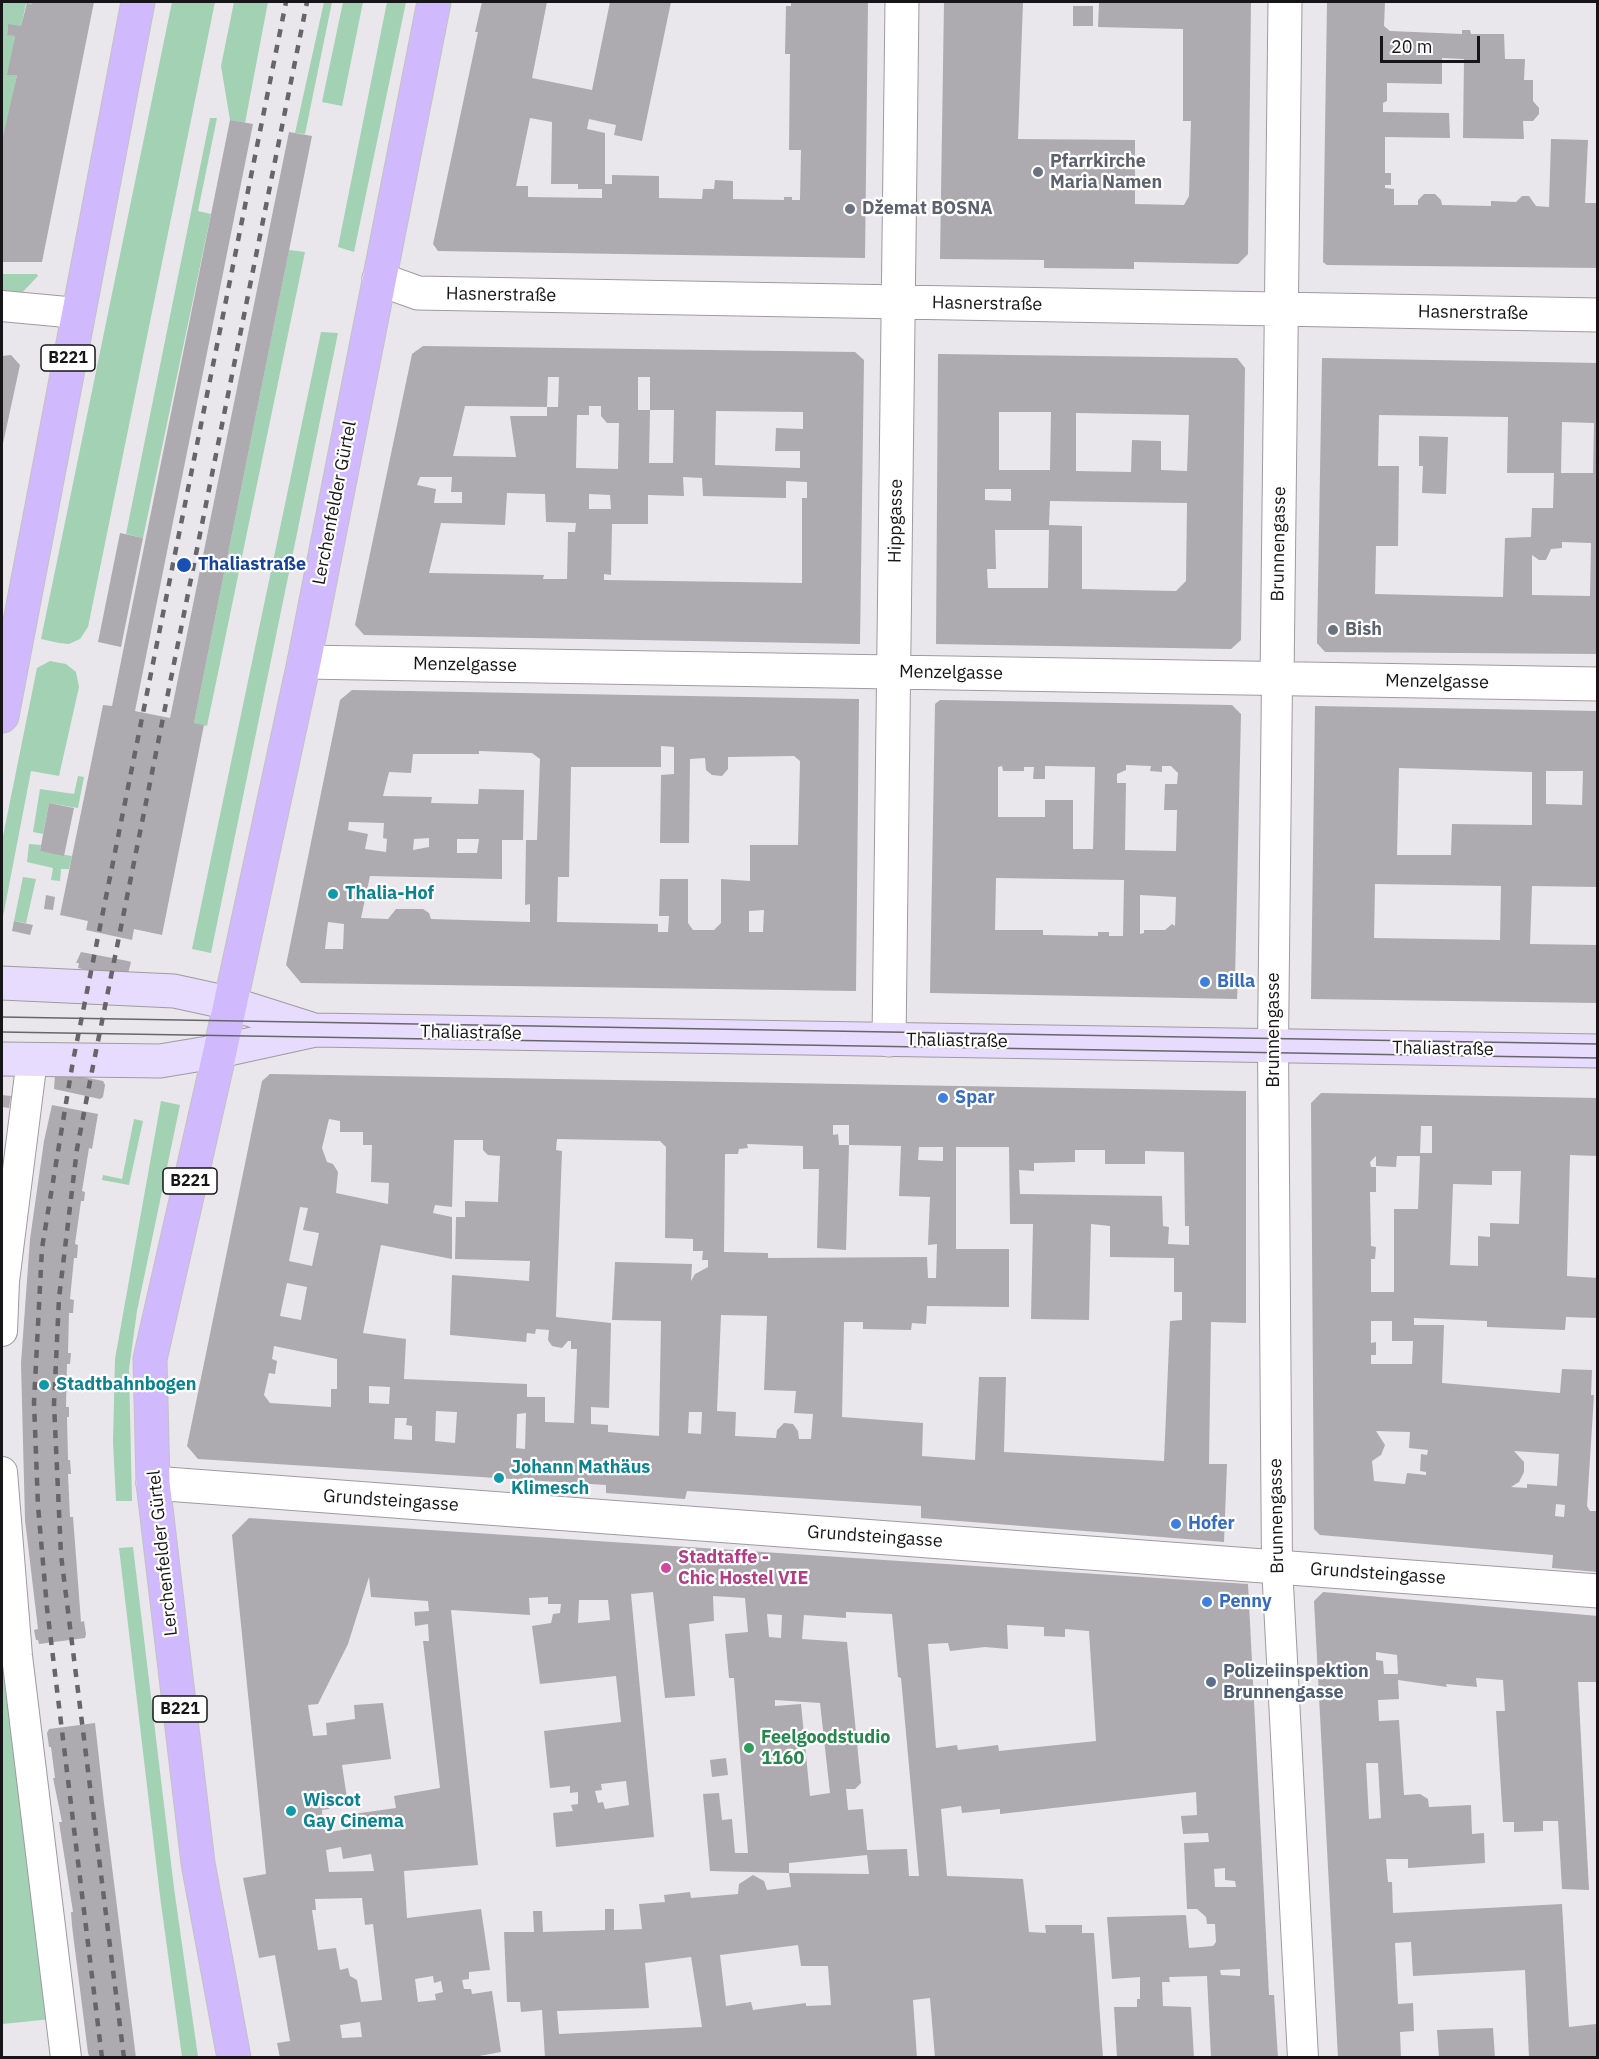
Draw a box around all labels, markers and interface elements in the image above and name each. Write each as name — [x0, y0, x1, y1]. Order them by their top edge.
scale bar — [1383, 24, 1484, 62]
text: 20 m — [1391, 35, 1433, 58]
place label: Pfarrkirche Maria Namen — [1050, 151, 1162, 194]
marker: Pfarrkirche Maria Namen — [1031, 165, 1045, 179]
place label: Džemat BOSNA — [862, 198, 993, 220]
marker: Džemat BOSNA — [843, 202, 857, 216]
street label: Hasnerstraße — [446, 283, 556, 307]
street label: Hasnerstraße — [932, 292, 1042, 316]
street label: Hasnerstraße — [1418, 301, 1528, 325]
road number: B221 — [41, 345, 95, 371]
street label: Lerchenfelder Gürtel — [308, 419, 362, 587]
street label: Hippgasse — [884, 479, 908, 563]
street label: Brunnengasse — [1267, 486, 1291, 602]
place label: Thaliastraße — [198, 554, 306, 576]
marker: Thaliastraße — [175, 556, 193, 574]
place label: Bish — [1345, 619, 1382, 641]
marker: Bish — [1326, 623, 1340, 637]
street label: Menzelgasse — [413, 653, 517, 677]
street label: Menzelgasse — [899, 661, 1003, 685]
street label: Menzelgasse — [1385, 670, 1489, 694]
place label: Thalia-Hof — [345, 883, 434, 905]
marker: Thalia-Hof — [326, 887, 340, 901]
place label: Billa — [1217, 971, 1255, 993]
street label: Brunnengasse — [1263, 972, 1285, 1088]
marker: Billa — [1198, 975, 1212, 989]
street label: Thaliastraße — [420, 1021, 522, 1045]
street label: Thaliastraße — [906, 1029, 1008, 1053]
street label: Thaliastraße — [1392, 1037, 1494, 1061]
place label: Spar — [955, 1087, 995, 1109]
marker: Spar — [936, 1091, 950, 1105]
road number: B221 — [163, 1168, 217, 1194]
place label: Stadtbahnbogen — [56, 1374, 197, 1396]
marker: Stadtbahnbogen — [37, 1378, 51, 1392]
place label: Johann Mathäus Klimesch — [511, 1457, 650, 1500]
street label: Brunnengasse — [1265, 1458, 1289, 1574]
street label: Lerchenfelder Gürtel — [144, 1469, 182, 1637]
marker: Johann Mathäus Klimesch — [492, 1471, 506, 1485]
street label: Grundsteingasse — [322, 1485, 460, 1517]
place label: Hofer — [1188, 1513, 1235, 1535]
marker: Hofer — [1169, 1517, 1183, 1531]
street label: Grundsteingasse — [806, 1521, 944, 1553]
place label: Stadtaffe - Chic Hostel VIE — [678, 1547, 808, 1590]
street label: Grundsteingasse — [1309, 1558, 1447, 1590]
marker: Stadtaffe - Chic Hostel VIE — [659, 1561, 673, 1575]
place label: Penny — [1219, 1591, 1271, 1613]
marker: Penny — [1200, 1595, 1214, 1609]
place label: Polizeiinspektion Brunnengasse — [1223, 1661, 1369, 1704]
marker: Polizeiinspektion Brunnengasse — [1204, 1675, 1218, 1689]
road number: B221 — [153, 1696, 207, 1722]
place label: Feelgoodstudio 1160 — [761, 1727, 891, 1770]
marker: Feelgoodstudio 1160 — [742, 1741, 756, 1755]
place label: Wiscot Gay Cinema — [303, 1790, 404, 1832]
marker: Wiscot Gay Cinema — [284, 1804, 298, 1818]

